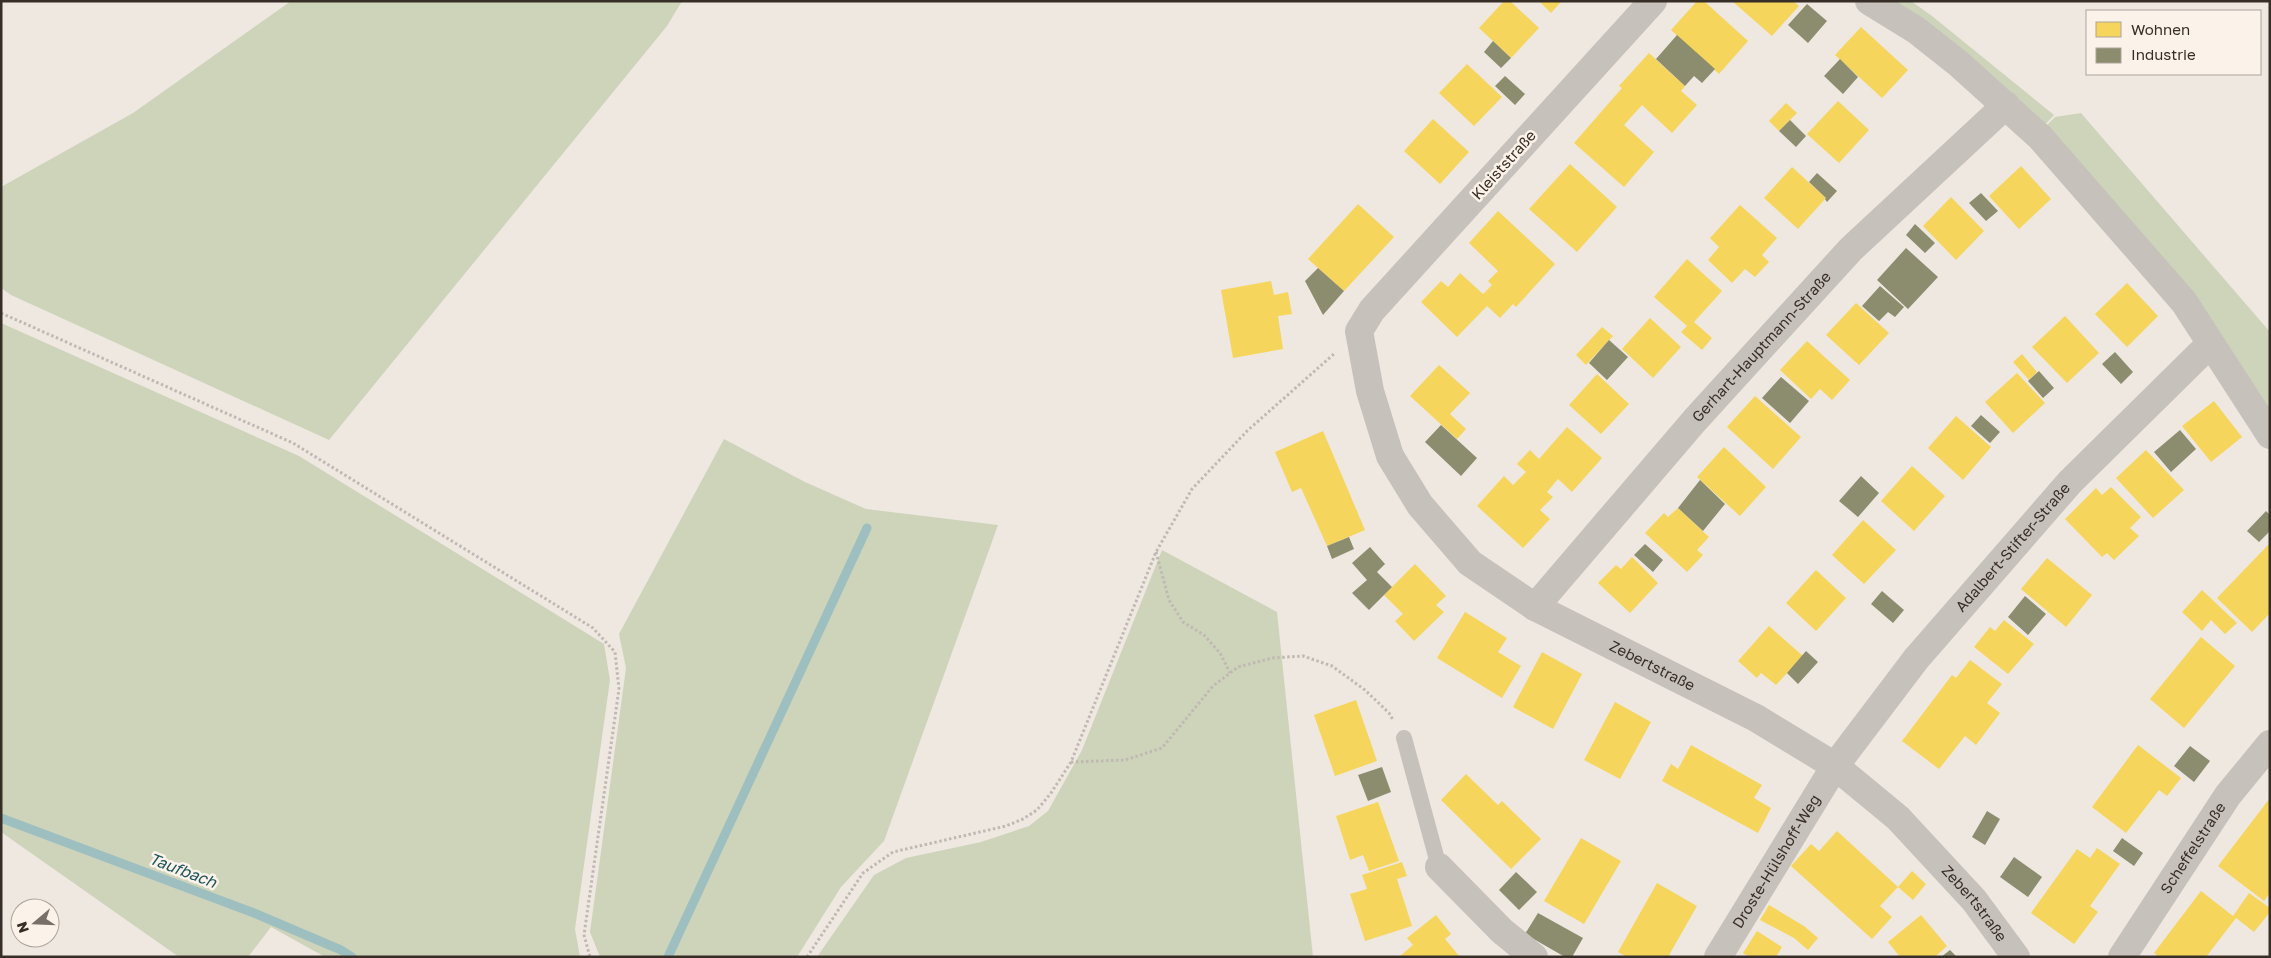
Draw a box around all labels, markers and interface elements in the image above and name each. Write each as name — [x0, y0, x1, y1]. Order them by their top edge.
legend — [2086, 10, 2261, 75]
text: Wohnen — [2131, 20, 2190, 38]
text: Industrie — [2131, 45, 2196, 63]
street label: Kleiststraße — [1467, 126, 1539, 203]
street label: Gerhart-Hauptmann-Straße — [1688, 267, 1834, 425]
street label: Adalbert-Stifter-Straße — [1951, 478, 2073, 615]
street label: Zebertstraße — [1607, 636, 1699, 694]
street label: Droste-Hülshoff-Weg — [1728, 791, 1823, 931]
street label: Scheffelstraße — [2156, 798, 2229, 897]
water label: Taufbach — [147, 848, 221, 892]
street label: Zebertstraße — [1938, 861, 2012, 945]
north arrow — [10, 898, 60, 948]
text: N — [12, 920, 32, 935]

